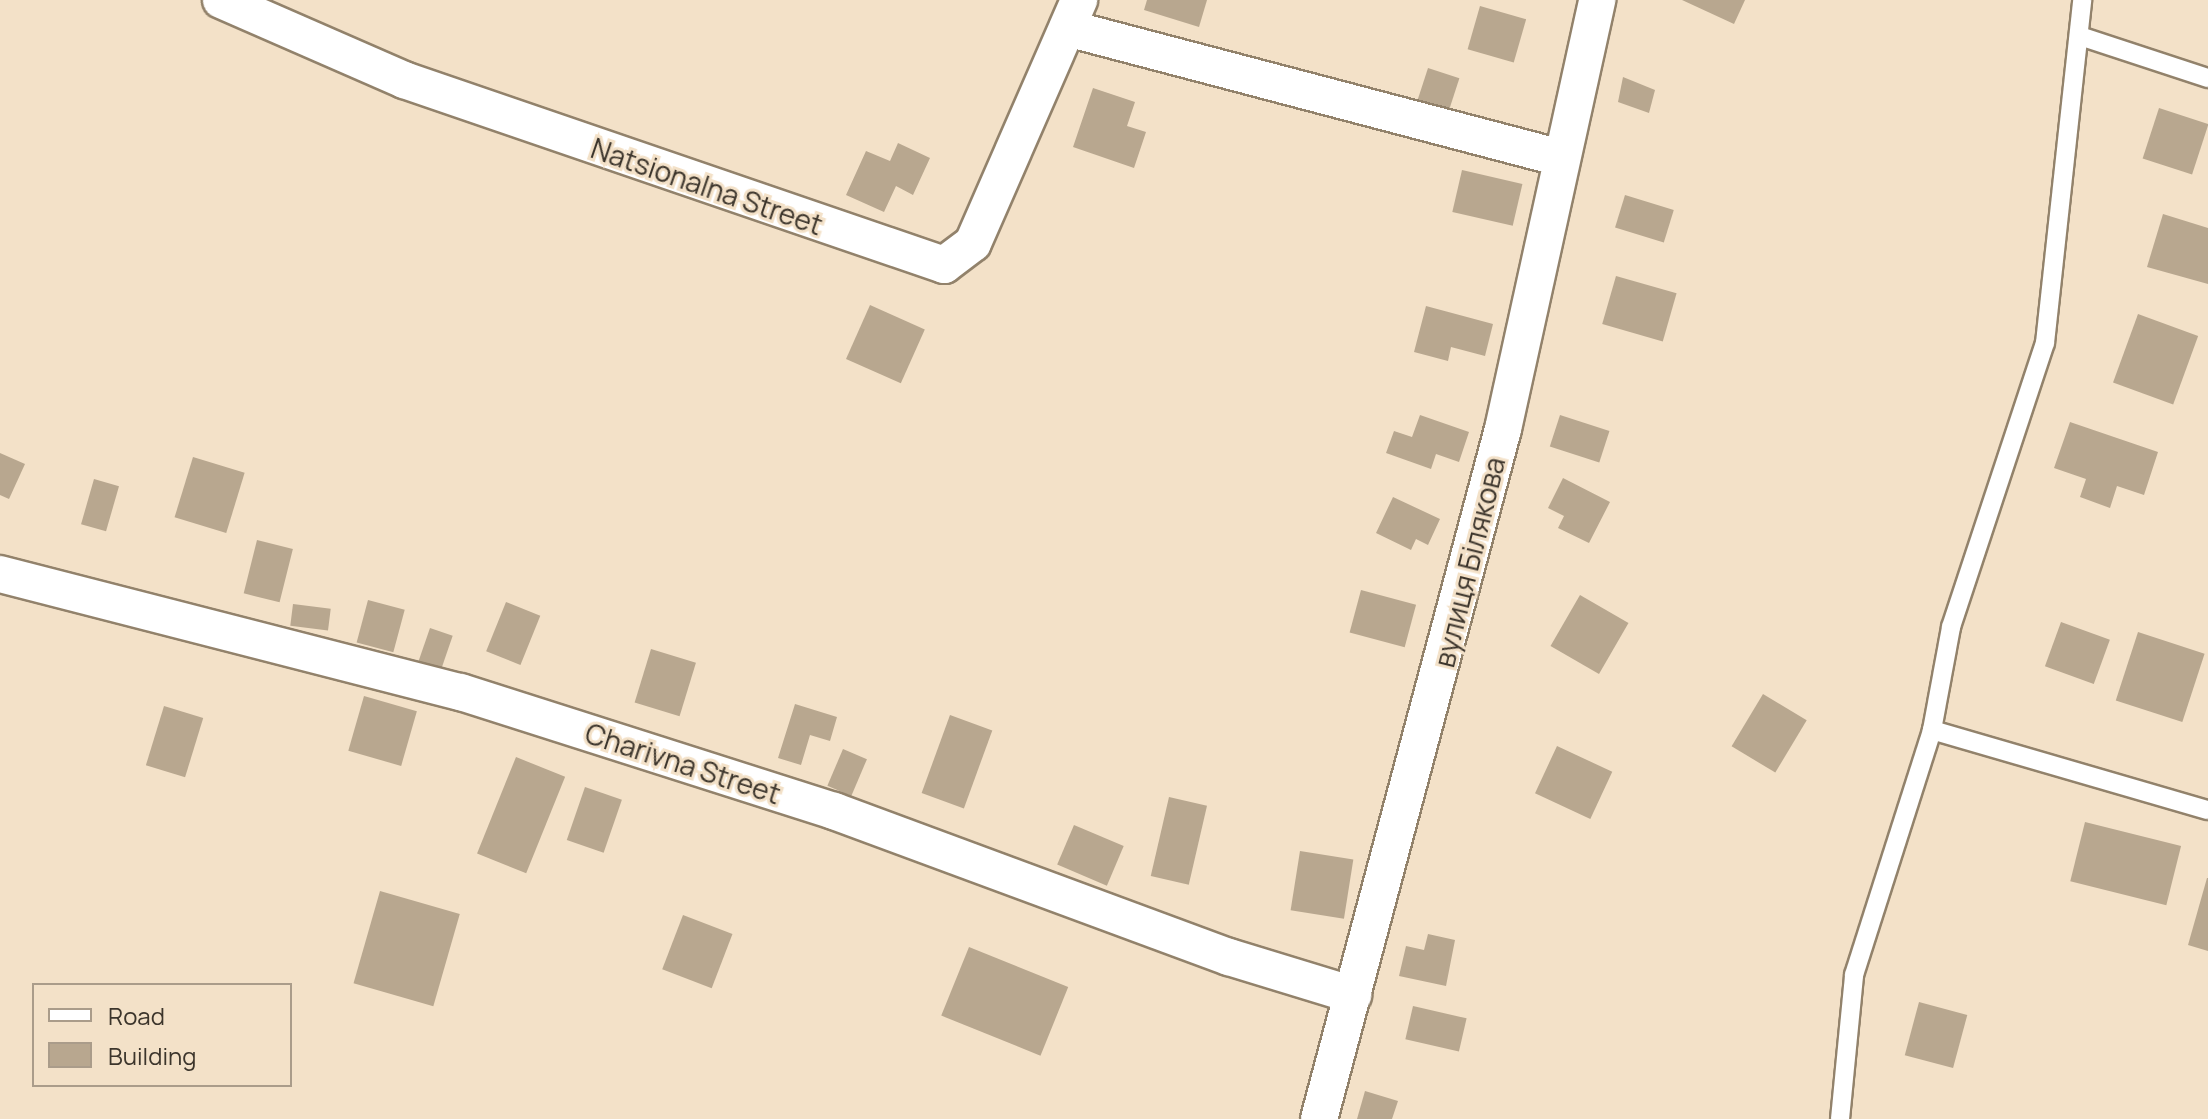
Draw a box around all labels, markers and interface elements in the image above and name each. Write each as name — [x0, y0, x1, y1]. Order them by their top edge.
street label: Natsionalna Street — [587, 131, 827, 241]
street label: вулиця Білякова — [1427, 453, 1511, 671]
street label: Charivna Street — [581, 716, 785, 810]
legend — [32, 983, 292, 1087]
text: Road — [108, 999, 165, 1032]
text: Building — [108, 1039, 196, 1072]

